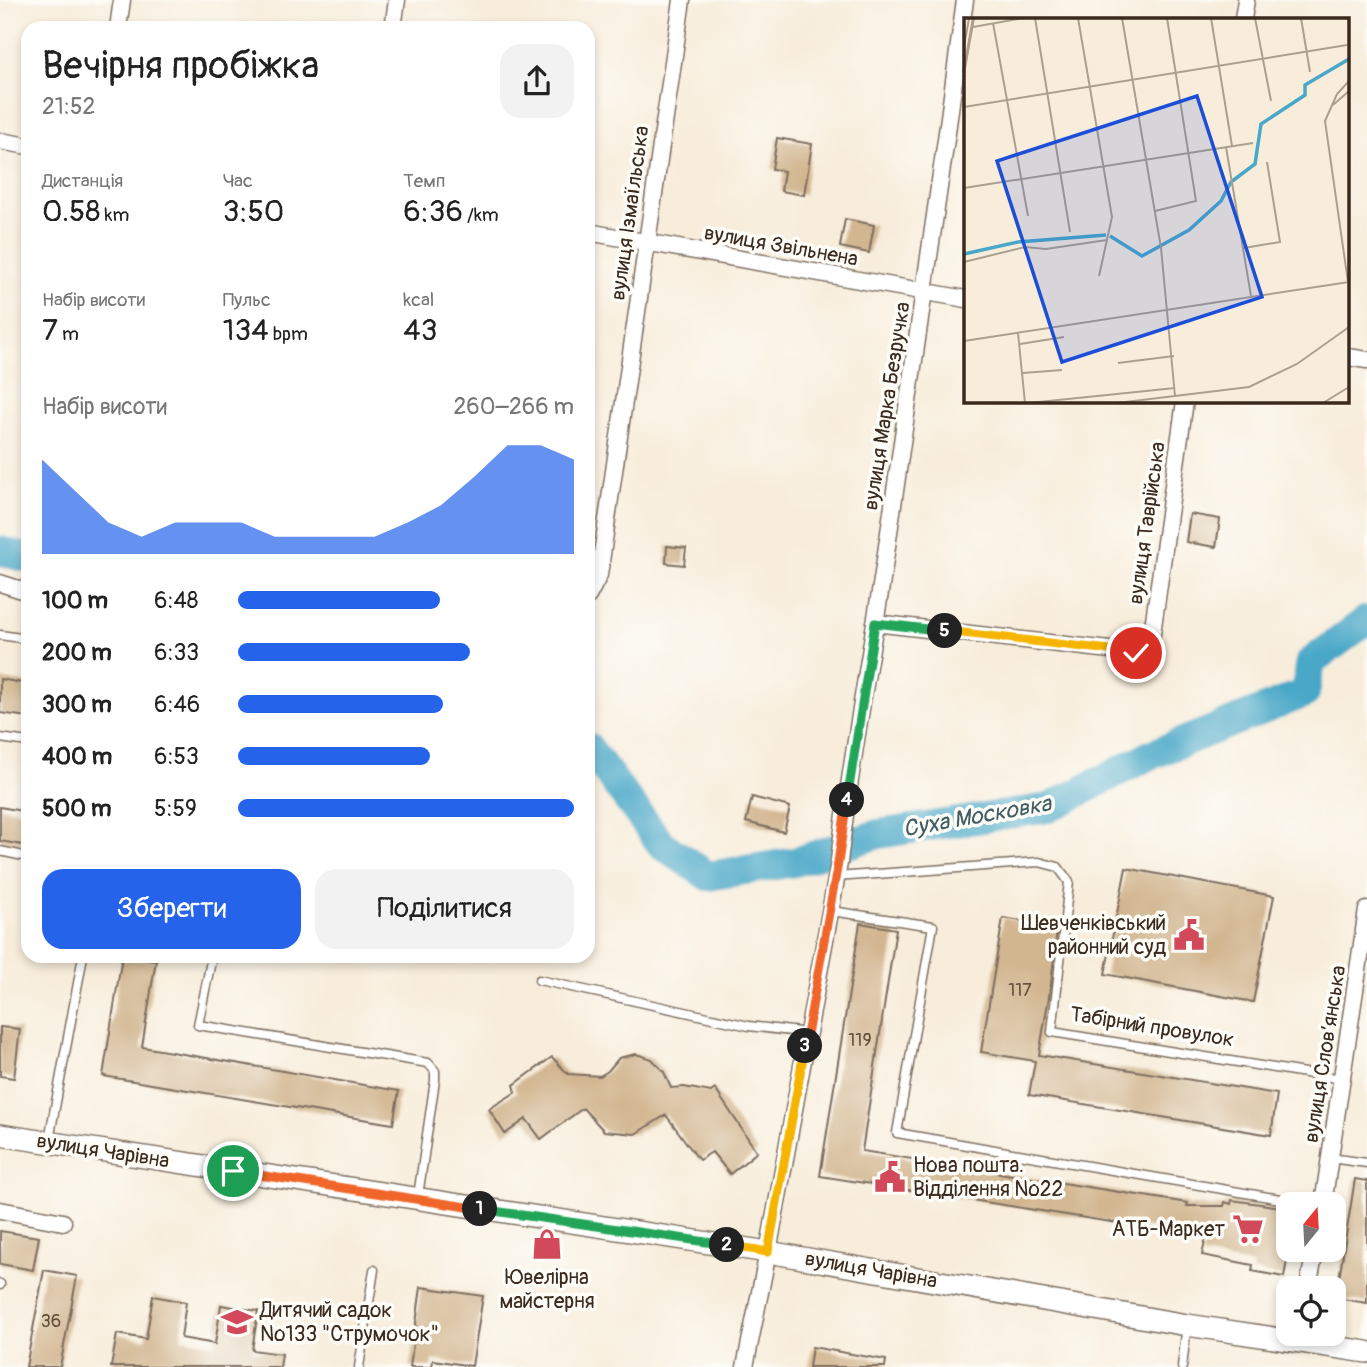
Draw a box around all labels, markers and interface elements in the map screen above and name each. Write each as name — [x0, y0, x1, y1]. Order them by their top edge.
inset map — [964, 18, 1350, 402]
text: Вечірня пробіжка — [42, 42, 319, 90]
button: share — [500, 44, 574, 118]
text: 21:52 — [42, 92, 95, 121]
street label: вулиця Ізмаїльська — [604, 124, 656, 302]
text: Дистанція — [42, 169, 123, 193]
text: Час — [223, 169, 253, 193]
text: Темп — [403, 169, 445, 193]
text: 0.58 — [42, 193, 100, 230]
text: 3:50 — [223, 193, 284, 230]
text: 6:36 — [403, 193, 463, 230]
text: km — [100, 203, 129, 227]
text: /km — [463, 203, 499, 227]
street label: вулиця Звільнена — [702, 219, 860, 273]
text: Набір висоти — [42, 288, 145, 312]
text: Пульс — [223, 288, 271, 312]
text: kcal — [403, 288, 434, 312]
street label: вулиця Марка Безручка — [857, 300, 917, 512]
text: 7 — [42, 312, 58, 349]
text: 134 — [223, 312, 269, 349]
text: 43 — [403, 312, 437, 349]
text: m — [58, 322, 79, 346]
text: bpm — [269, 322, 308, 346]
text: Набір висоти — [42, 392, 167, 421]
text: 260–266 m — [453, 392, 574, 421]
street label: вулиця Таврійська — [1122, 440, 1172, 606]
text: 100 m — [42, 586, 108, 615]
text: 6:48 — [154, 586, 198, 615]
pin: 5 — [928, 614, 962, 648]
text: 5 — [939, 618, 950, 642]
pin — [1106, 623, 1166, 683]
icon: check — [1117, 634, 1155, 672]
text: 200 m — [42, 638, 112, 667]
text: 6:33 — [154, 638, 199, 667]
text: 300 m — [42, 690, 112, 719]
text: 6:46 — [154, 690, 200, 719]
text: 400 m — [42, 742, 112, 771]
text: 6:53 — [154, 742, 199, 771]
pin: 4 — [830, 782, 864, 818]
text: 4 — [841, 787, 852, 811]
water label: Суха Московка — [901, 788, 1055, 843]
text: 500 m — [42, 794, 111, 823]
text: 5:59 — [154, 794, 197, 823]
button: Зберегти — [42, 869, 301, 949]
button: Поділитися — [315, 869, 574, 949]
place label: Шевченківський районний суд — [1021, 910, 1166, 961]
public building icon: Шевченківський районний суд — [1172, 918, 1206, 952]
street label: вулиця Слов’янська — [1298, 963, 1352, 1145]
house number: 117 — [1008, 979, 1032, 1002]
street label: Табірний провулок — [1068, 1001, 1236, 1053]
pin: 3 — [788, 1028, 822, 1064]
house number: 119 — [848, 1029, 872, 1052]
text: 3 — [799, 1033, 810, 1057]
street label: вулиця Чарівна — [35, 1127, 171, 1175]
pin — [203, 1141, 263, 1201]
icon: arrive — [214, 1152, 252, 1190]
place label: Нова пошта. Відділення №22 — [913, 1152, 1063, 1203]
public building icon: Нова пошта. Відділення №22 — [873, 1160, 907, 1194]
pin: 1 — [462, 1192, 498, 1226]
north arrow — [1276, 1192, 1346, 1262]
map controls — [1276, 1192, 1346, 1346]
text: 1 — [476, 1196, 483, 1220]
supermarket icon: АТБ-Маркет — [1231, 1212, 1265, 1246]
place label: АТБ-Маркет — [1112, 1216, 1225, 1243]
shop icon: Ювелірна майстерня — [530, 1227, 564, 1261]
pin: 2 — [710, 1228, 744, 1262]
text: 2 — [721, 1232, 732, 1256]
street label: вулиця Чарівна — [803, 1245, 939, 1295]
place label: Ювелірна майстерня — [499, 1264, 595, 1315]
button: locate — [1276, 1276, 1346, 1346]
place label: Дитячий садок №133 "Струмочок" — [259, 1297, 439, 1348]
school or university icon: Дитячий садок №133 "Струмочок" — [220, 1305, 254, 1339]
house number: 36 — [41, 1310, 61, 1333]

